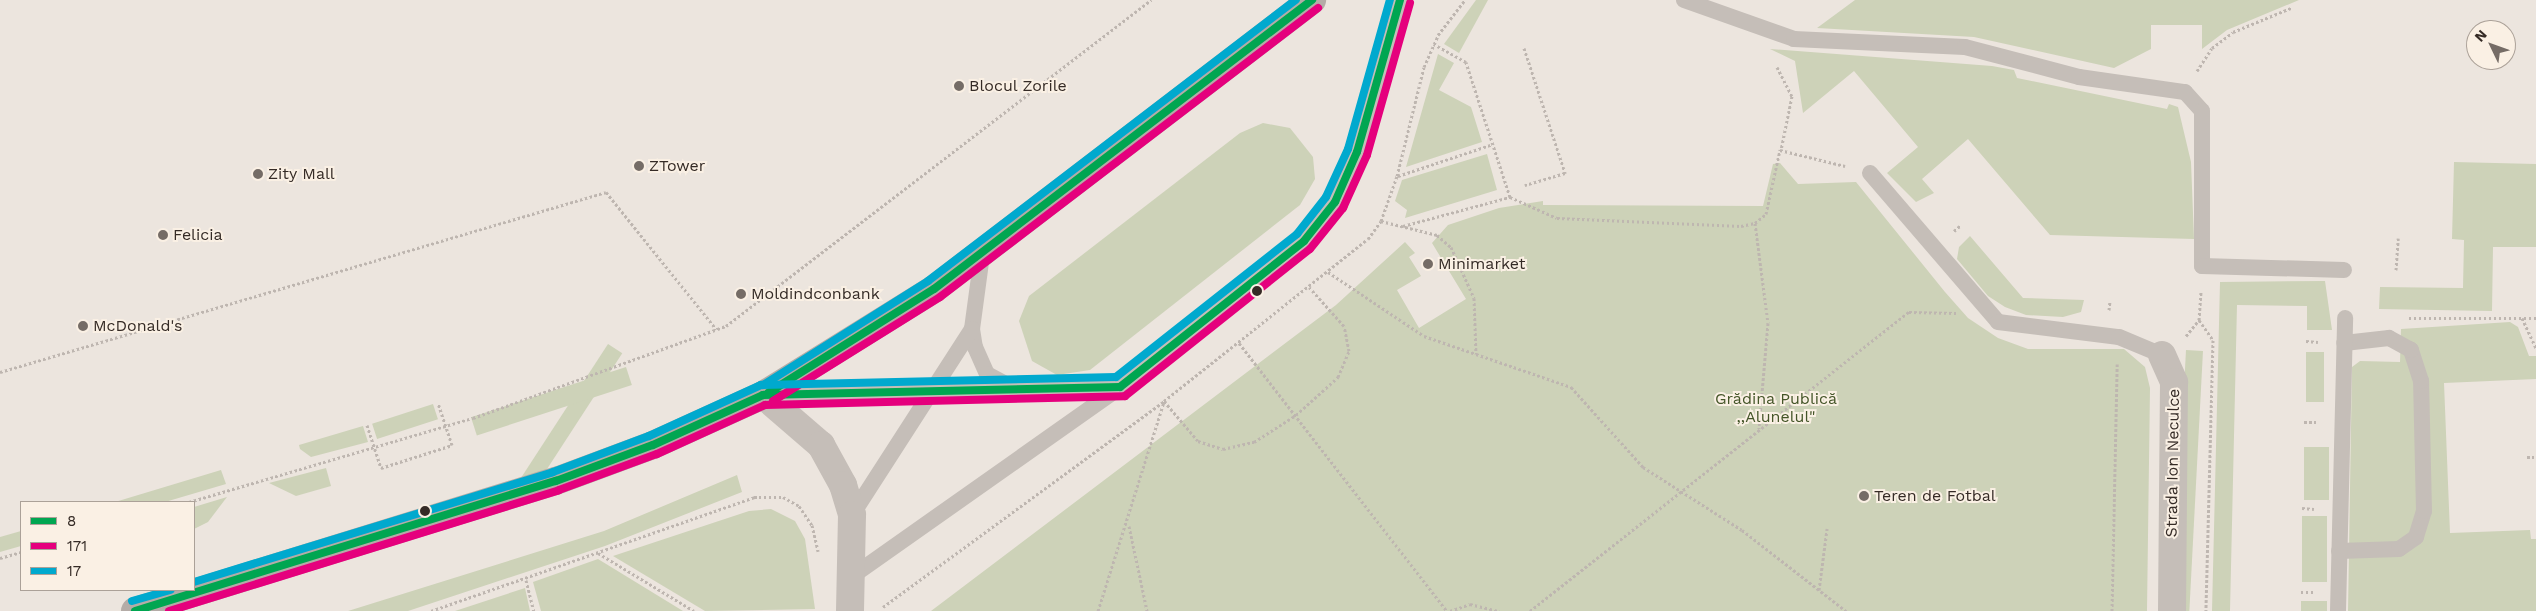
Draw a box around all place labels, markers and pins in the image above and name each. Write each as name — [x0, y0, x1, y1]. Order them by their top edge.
place label: Blocul Zorile — [969, 76, 1067, 96]
marker: Blocul Zorile — [953, 80, 965, 92]
place label: ZTower — [649, 156, 705, 176]
marker: ZTower — [633, 160, 645, 172]
place label: Zity Mall — [268, 164, 335, 184]
marker: Zity Mall — [252, 168, 264, 180]
place label: Felicia — [173, 225, 223, 245]
marker: Felicia — [157, 229, 169, 241]
place label: Minimarket — [1438, 254, 1525, 274]
marker: Minimarket — [1422, 258, 1434, 270]
place label: Moldindconbank — [751, 284, 880, 304]
unlabelled marker — [1252, 286, 1262, 296]
marker: Moldindconbank — [735, 288, 747, 300]
place label: McDonald's — [93, 316, 182, 336]
marker: McDonald's — [77, 320, 89, 332]
place label: Teren de Fotbal — [1874, 486, 1996, 506]
marker: Teren de Fotbal — [1858, 490, 1870, 502]
unlabelled marker — [420, 506, 430, 516]

